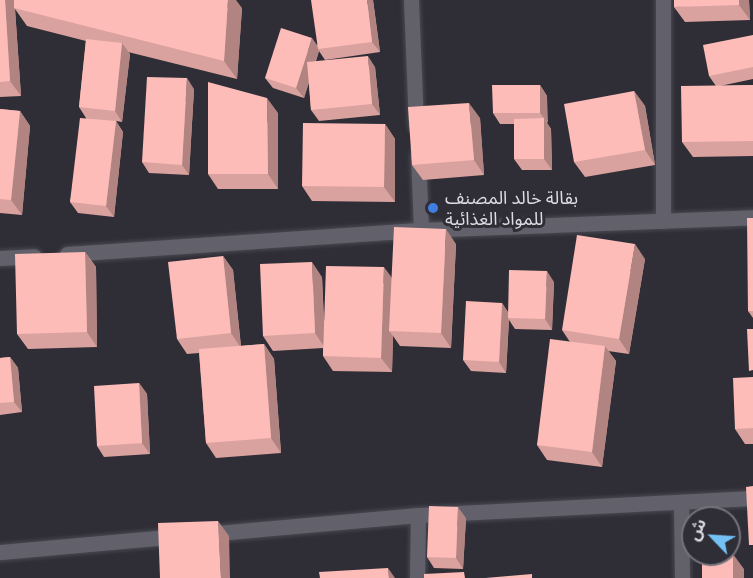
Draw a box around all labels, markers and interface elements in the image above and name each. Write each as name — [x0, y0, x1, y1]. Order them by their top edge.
place label: بقالة خالد المصنف للمواد الغذائية — [445, 187, 578, 230]
marker: بقالة خالد المصنف للمواد الغذائية — [426, 201, 440, 215]
north arrow — [681, 506, 741, 566]
text: ش — [684, 516, 709, 543]

